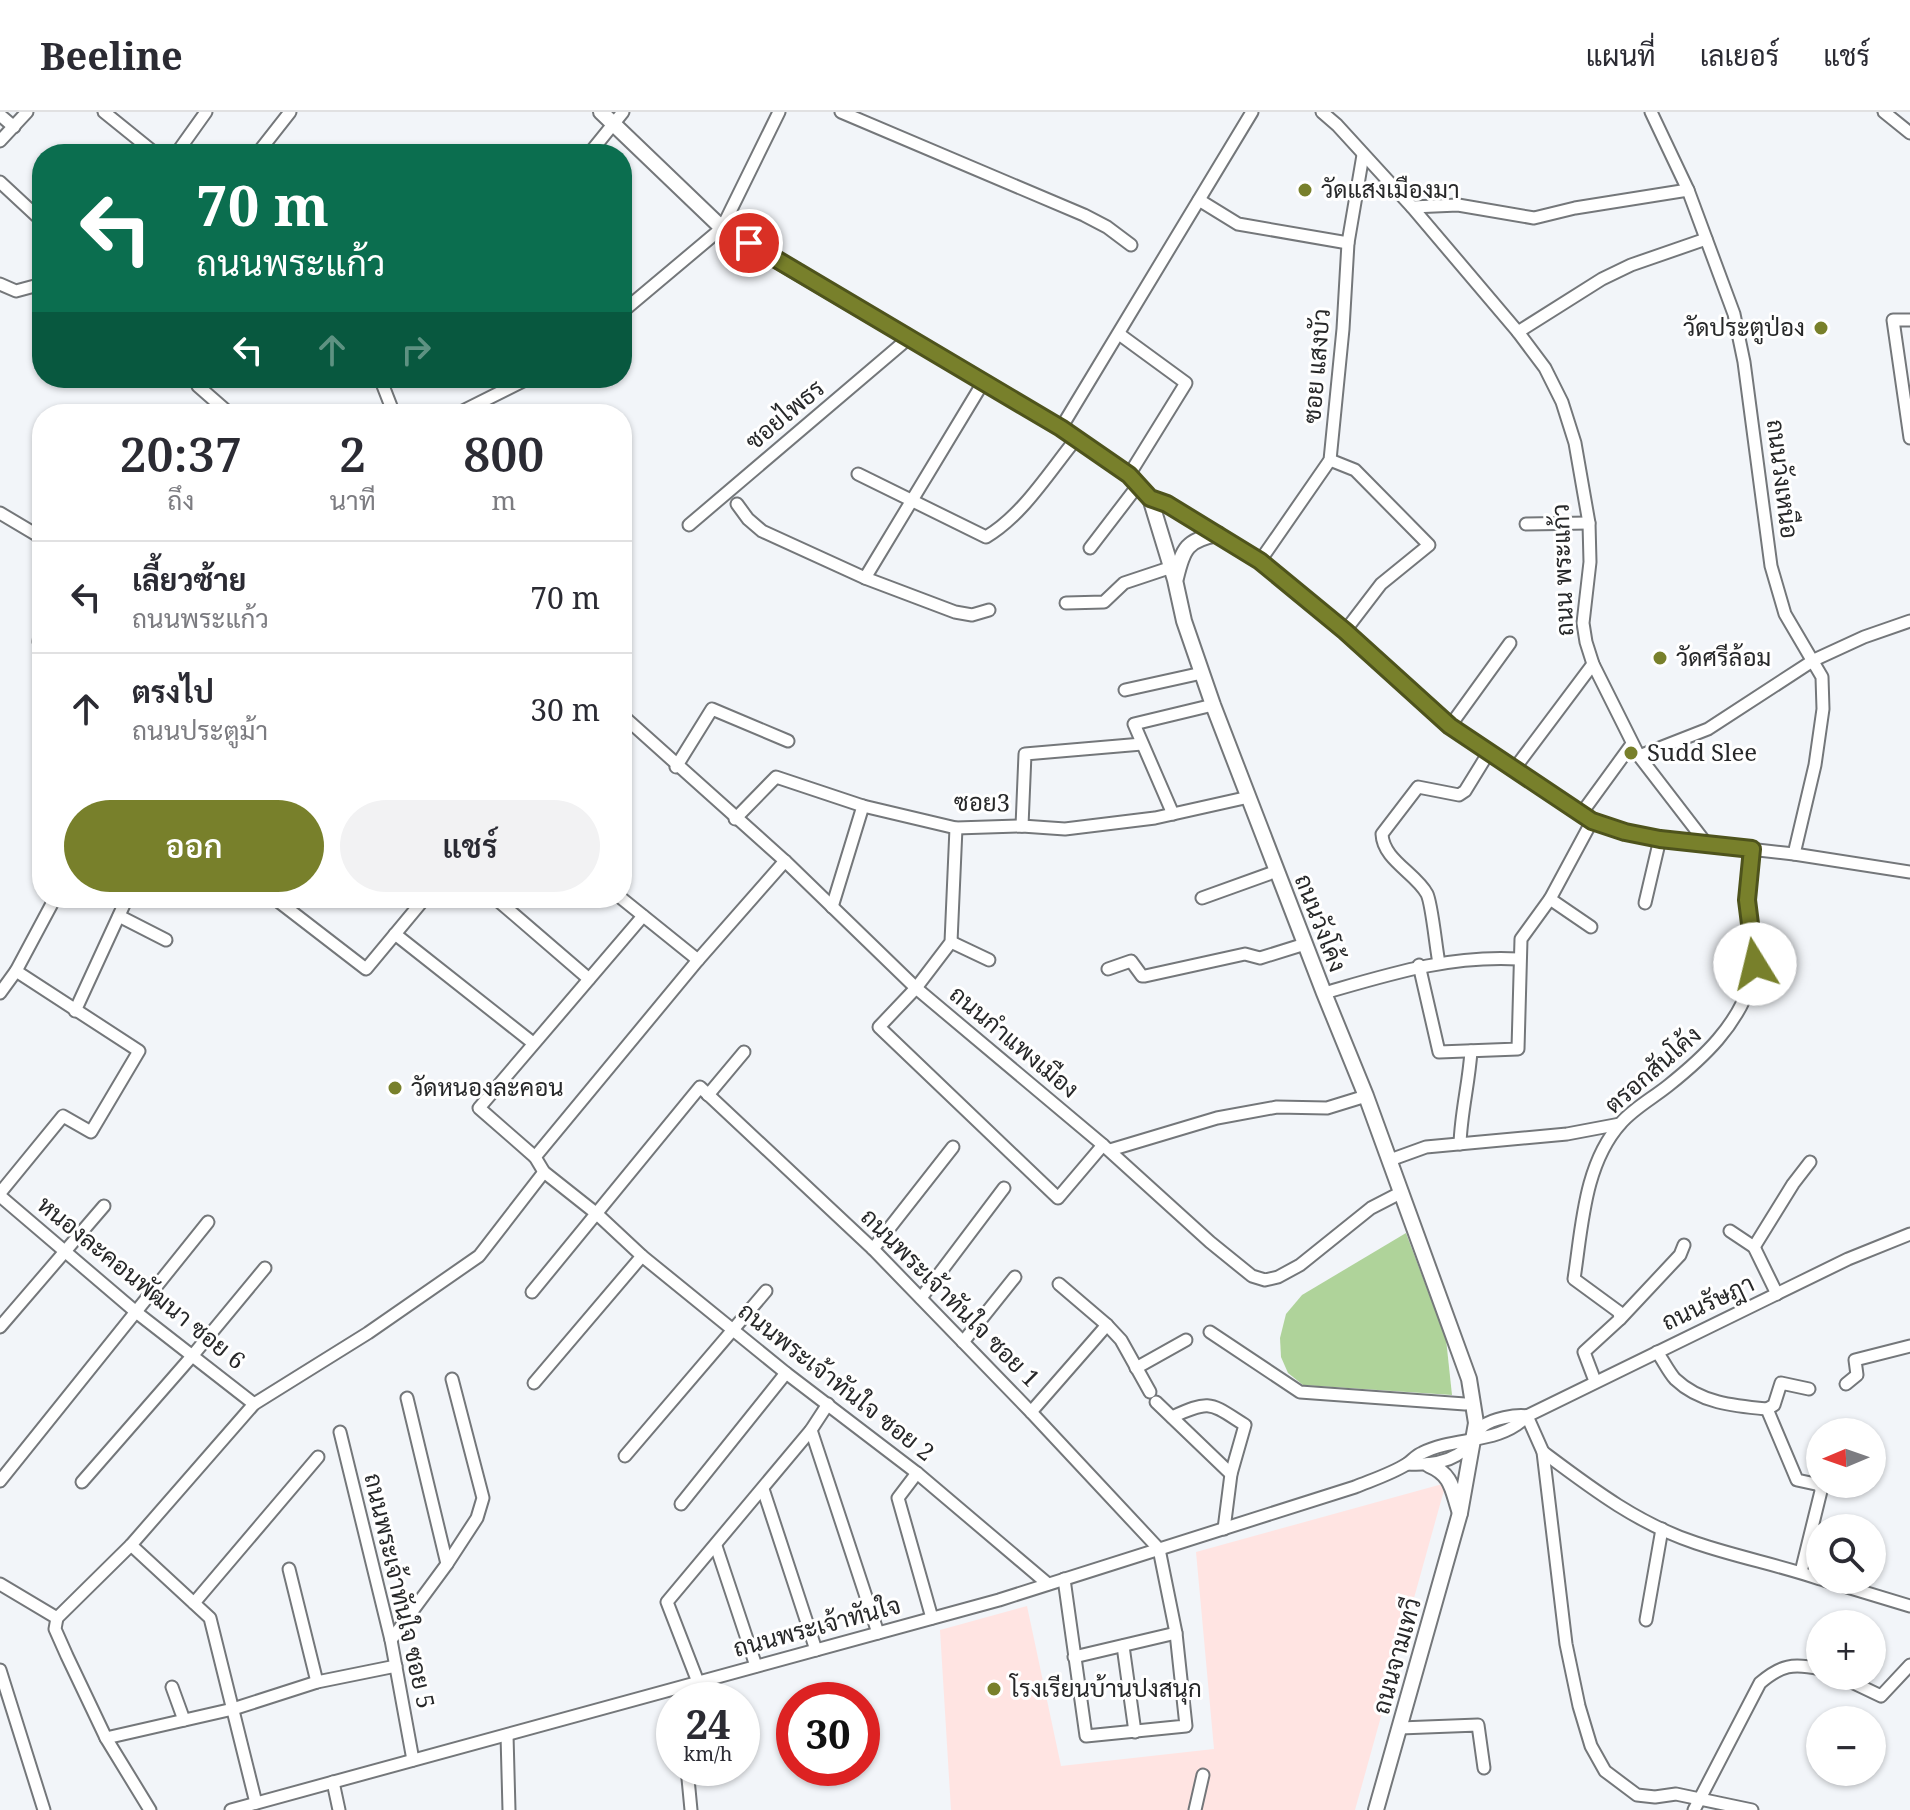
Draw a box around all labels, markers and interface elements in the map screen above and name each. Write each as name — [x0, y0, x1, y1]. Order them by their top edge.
text: Beeline — [40, 29, 183, 81]
text: แผนที่ — [1586, 36, 1656, 74]
text: เลเยอร์ — [1700, 36, 1779, 74]
text: แชร์ — [1823, 36, 1870, 74]
text: 70 m — [196, 166, 329, 242]
place label: วัดแสงเมืองมา — [1321, 172, 1460, 205]
icon: left — [64, 176, 168, 280]
marker: วัดแสงเมืองมา — [1296, 181, 1314, 199]
pin — [715, 209, 783, 277]
icon: arrive — [727, 221, 771, 265]
text: ถนนพระแก้ว — [196, 238, 385, 287]
street label: ซอย แสงบัว — [1294, 307, 1337, 425]
place label: วัดประตูป่อง — [1683, 310, 1805, 345]
marker: วัดประตูป่อง — [1812, 319, 1830, 337]
icon: left — [226, 328, 270, 372]
icon: ahead — [310, 328, 354, 372]
icon: right — [394, 328, 438, 372]
street label: ซอยไพธร — [737, 371, 831, 457]
street label: ถนนวังเหนือ — [1760, 417, 1807, 540]
text: 20:37 — [120, 421, 242, 486]
text: 2 — [339, 421, 366, 486]
text: 800 — [463, 421, 544, 486]
text: ถึง — [167, 482, 194, 518]
text: นาที — [329, 482, 376, 518]
text: m — [492, 482, 516, 518]
street label: ถนน พระแก้ว — [1543, 503, 1580, 637]
text: เลี้ยวซ้าย — [132, 559, 246, 600]
icon: left — [64, 575, 108, 619]
text: 70 m — [530, 577, 600, 618]
text: ถนนพระแก้ว — [132, 600, 269, 636]
place label: วัดศรีล้อม — [1676, 640, 1771, 673]
marker: วัดศรีล้อม — [1651, 649, 1669, 667]
text: ตรงไป — [132, 671, 214, 712]
icon: ahead — [64, 687, 108, 731]
text: 30 m — [530, 689, 600, 730]
text: ถนนประตูม้า — [132, 712, 268, 748]
place label: Sudd Slee — [1647, 735, 1757, 768]
marker: Sudd Slee — [1622, 744, 1640, 762]
street label: ซอย3 — [954, 785, 1010, 818]
button: ออก — [64, 800, 324, 892]
button: แชร์ — [340, 800, 600, 892]
street label: ถนนวังโค้ง — [1288, 869, 1355, 976]
position arrow — [1713, 922, 1797, 1006]
street label: ถนนกำแพงเมือง — [943, 977, 1087, 1105]
street label: ตรอกสันโค้ง — [1597, 1018, 1707, 1120]
place label: วัดหนองละคอน — [411, 1070, 564, 1103]
marker: วัดหนองละคอน — [386, 1079, 404, 1097]
street label: หนองละคอนพัฒนา ซอย 6 — [31, 1188, 253, 1376]
street label: ถนนพระเจ้าทันใจ ซอย 1 — [854, 1200, 1048, 1394]
street label: ถนนรัษฎา — [1656, 1266, 1759, 1338]
street label: ถนนพระเจ้าทันใจ ซอย 2 — [732, 1294, 942, 1468]
north arrow — [1806, 1418, 1886, 1498]
map controls — [1806, 1418, 1886, 1786]
street label: ถนนพระเจ้าทันใจ ซอย 5 — [357, 1470, 444, 1712]
button: search — [1806, 1514, 1886, 1594]
street label: ถนนพระเจ้าทันใจ — [729, 1587, 904, 1664]
street label: ถนนจามเทวี — [1363, 1593, 1428, 1718]
button: + — [1806, 1610, 1886, 1690]
place label: โรงเรียนบ้านปงสนุก — [1008, 1671, 1202, 1705]
marker: โรงเรียนบ้านปงสนุก — [985, 1680, 1003, 1698]
speed limit sign: 30 — [776, 1682, 880, 1786]
text: 24 — [685, 1696, 731, 1751]
button: − — [1806, 1706, 1886, 1786]
text: km/h — [683, 1740, 733, 1767]

